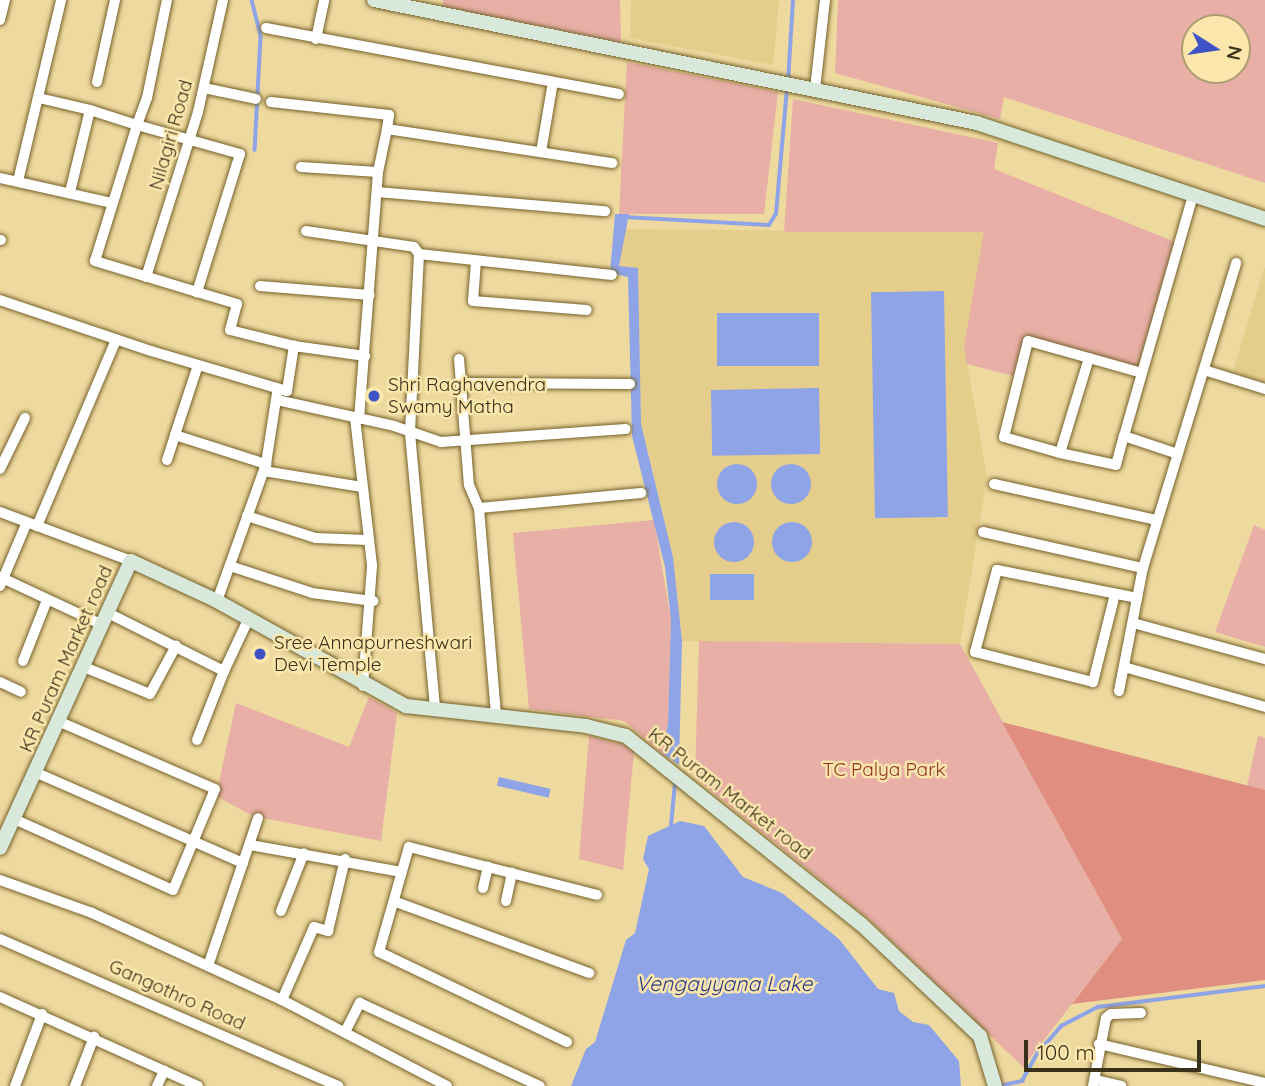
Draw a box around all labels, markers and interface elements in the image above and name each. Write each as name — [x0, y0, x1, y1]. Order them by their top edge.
north arrow — [1181, 14, 1251, 84]
text: N — [1221, 44, 1248, 62]
street label: Nilagiri Road — [144, 77, 198, 193]
place label: Shri Raghavendra Swamy Matha — [388, 374, 546, 418]
marker: Shri Raghavendra Swamy Matha — [366, 388, 382, 404]
street label: KR Puram Market road — [15, 562, 117, 756]
place label: Sree Annapurneshwari Devi Temple — [274, 632, 472, 676]
marker: Sree Annapurneshwari Devi Temple — [252, 646, 268, 662]
street label: KR Puram Market road — [643, 723, 817, 865]
park label: TC Palya Park — [822, 759, 946, 781]
street label: Gangothro Road — [105, 955, 249, 1035]
water label: Vengayyana Lake — [636, 970, 812, 996]
scale bar — [1027, 1026, 1204, 1070]
text: 100 m — [1037, 1039, 1095, 1065]

